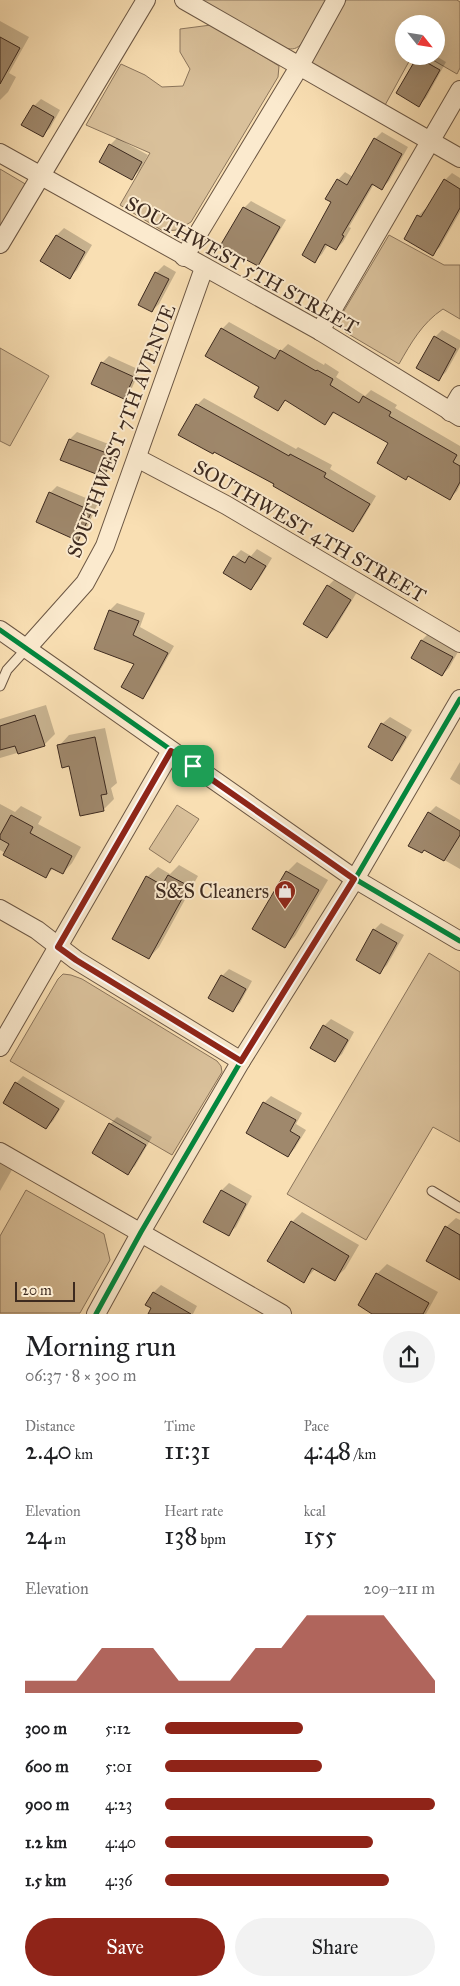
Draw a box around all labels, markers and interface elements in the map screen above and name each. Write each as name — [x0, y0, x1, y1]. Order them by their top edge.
north arrow — [395, 15, 445, 65]
map controls — [395, 15, 445, 65]
street label: SOUTHWEST 5TH STREET — [121, 191, 363, 339]
street label: SOUTHWEST 7TH AVENUE — [62, 301, 180, 561]
street label: SOUTHWEST 4TH STREET — [190, 455, 431, 608]
pin — [172, 745, 214, 787]
icon: arrive — [179, 752, 207, 780]
place label: S&S Cleaners — [155, 879, 269, 903]
shop icon: S&S Cleaners — [273, 879, 297, 910]
scale bar — [15, 1278, 75, 1302]
text: 20 m — [22, 1282, 52, 1299]
text: Morning run — [25, 1329, 176, 1364]
button: share — [383, 1331, 435, 1383]
text: 06:37 · 8 × 300 m — [25, 1366, 136, 1385]
text: Distance — [25, 1418, 75, 1435]
text: Time — [164, 1418, 195, 1435]
text: Pace — [304, 1418, 329, 1435]
text: 2.40 — [25, 1435, 72, 1466]
text: 11:31 — [164, 1435, 210, 1466]
text: 4:48 — [304, 1435, 351, 1466]
text: km — [72, 1446, 93, 1463]
text: /km — [351, 1446, 376, 1463]
text: Elevation — [25, 1503, 81, 1520]
text: Heart rate — [164, 1503, 223, 1520]
text: kcal — [304, 1503, 326, 1520]
text: 24 — [25, 1520, 51, 1551]
text: 138 — [164, 1520, 198, 1551]
text: 155 — [304, 1520, 337, 1551]
text: m — [51, 1531, 66, 1548]
text: bpm — [198, 1531, 226, 1548]
text: Elevation — [25, 1579, 89, 1598]
text: 209–211 m — [363, 1579, 435, 1598]
text: 300 m — [25, 1719, 67, 1738]
text: 5:12 — [105, 1719, 131, 1738]
text: 600 m — [25, 1757, 69, 1776]
text: 5:01 — [105, 1757, 132, 1776]
text: 900 m — [25, 1795, 69, 1814]
text: 4:23 — [105, 1795, 132, 1814]
text: 1.2 km — [25, 1833, 67, 1852]
text: 4:40 — [105, 1833, 136, 1852]
text: 1.5 km — [25, 1871, 66, 1890]
text: 4:36 — [105, 1871, 133, 1890]
button: Save — [25, 1918, 225, 1976]
button: Share — [235, 1918, 435, 1976]

